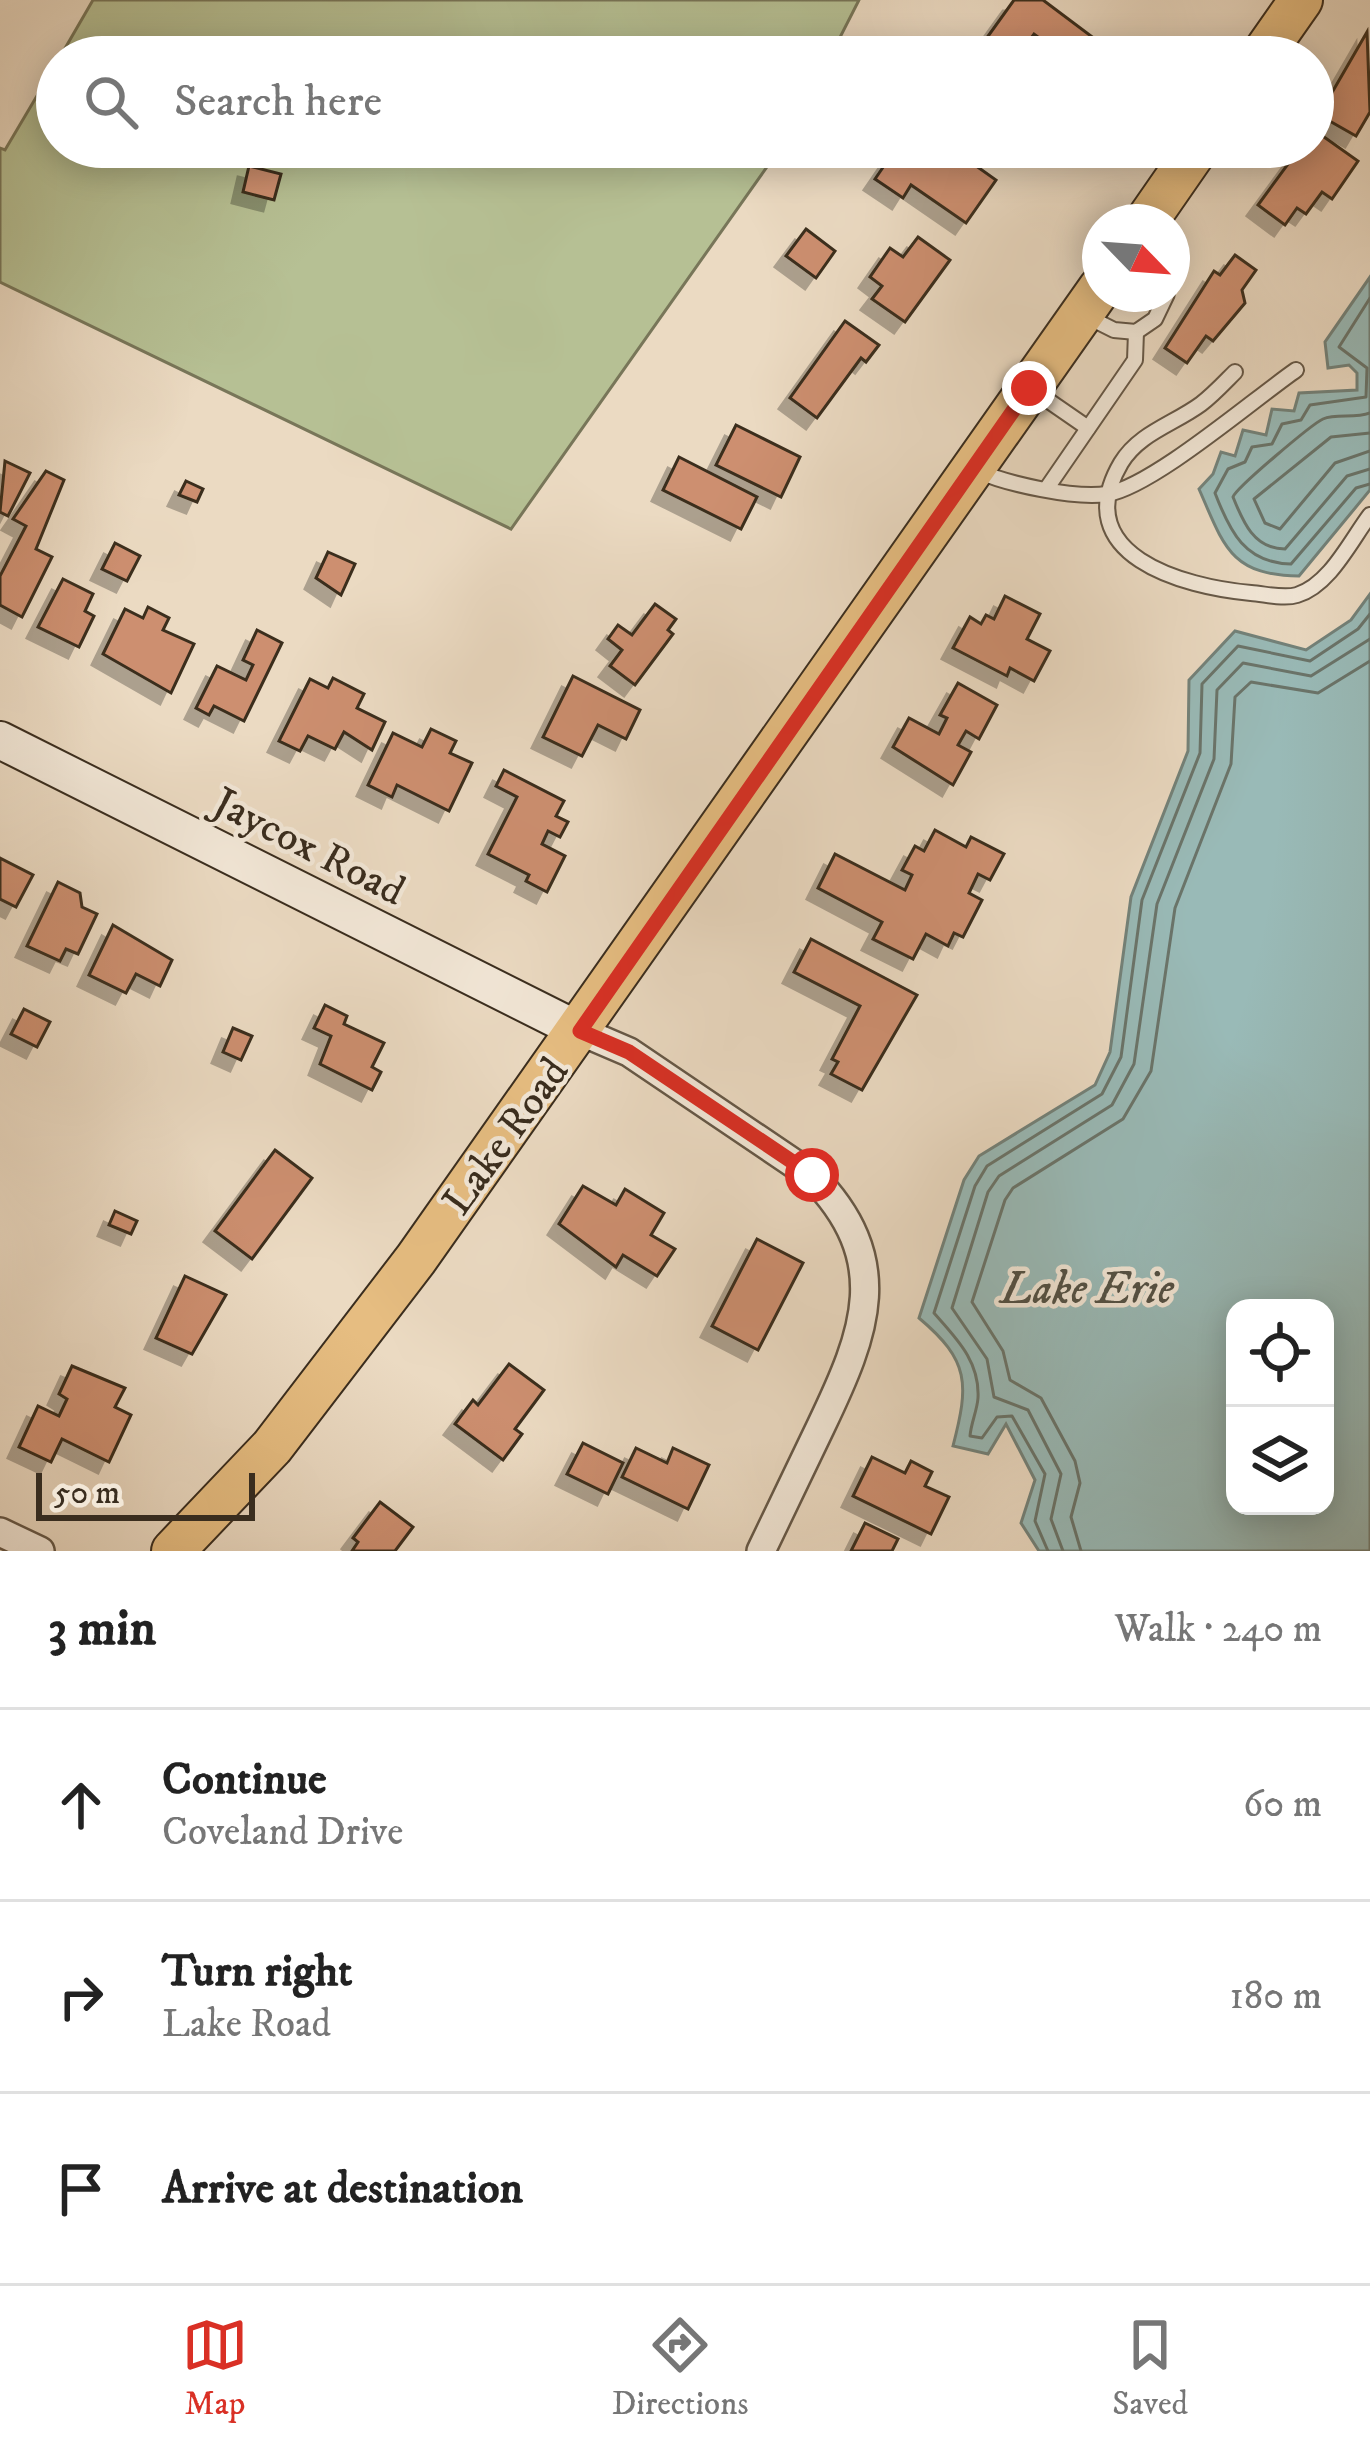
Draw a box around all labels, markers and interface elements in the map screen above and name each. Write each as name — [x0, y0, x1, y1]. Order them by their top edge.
search box — [36, 36, 1334, 168]
icon: search — [78, 69, 144, 135]
text: Search here — [174, 74, 382, 130]
north arrow — [1082, 204, 1190, 312]
route end — [1002, 361, 1056, 415]
street label: Jaycox Road — [200, 775, 413, 918]
street label: Lake Road — [432, 1048, 581, 1226]
route start — [785, 1148, 839, 1202]
water label: Lake Erie — [998, 1262, 1175, 1318]
map controls — [1226, 1299, 1334, 1515]
button: locate — [1226, 1299, 1334, 1407]
button: layers — [1226, 1407, 1334, 1515]
scale bar — [36, 1467, 255, 1520]
text: 50 m — [54, 1473, 120, 1514]
text: 3 min — [48, 1597, 156, 1661]
text: Walk · 240 m — [1115, 1605, 1322, 1654]
text: Continue — [162, 1752, 327, 1808]
icon: ahead — [48, 1772, 114, 1838]
text: 60 m — [1243, 1780, 1322, 1829]
text: Coveland Drive — [162, 1808, 403, 1857]
text: Turn right — [162, 1944, 352, 2000]
icon: right — [48, 1964, 114, 2030]
text: 180 m — [1230, 1972, 1322, 2021]
text: Lake Road — [162, 2000, 331, 2049]
icon: arrive — [48, 2156, 114, 2222]
text: Arrive at destination — [162, 2161, 523, 2217]
tab: Map — [182, 2312, 248, 2425]
tab: Directions — [612, 2312, 748, 2425]
tab: Saved — [1112, 2312, 1188, 2425]

